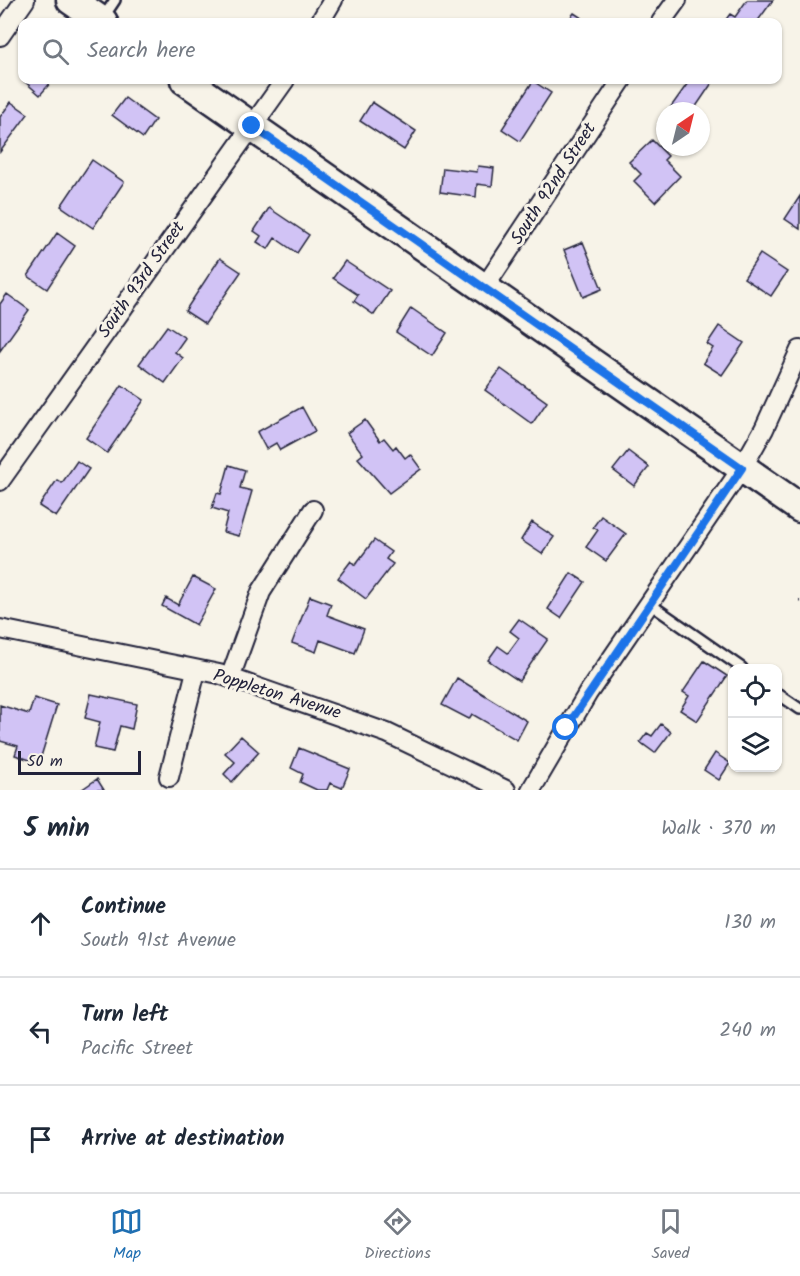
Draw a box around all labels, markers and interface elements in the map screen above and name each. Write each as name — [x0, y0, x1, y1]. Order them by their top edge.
search box — [18, 18, 782, 84]
text: Search here — [87, 34, 195, 69]
icon: search — [39, 35, 72, 68]
north arrow — [656, 102, 710, 156]
route end — [238, 112, 264, 138]
street label: South 92nd Street — [503, 116, 605, 251]
street label: South 93rd Street — [91, 215, 194, 344]
street label: Poppleton Avenue — [209, 662, 345, 728]
map controls — [728, 664, 782, 772]
button: locate — [728, 664, 782, 718]
route start — [552, 714, 578, 740]
button: layers — [728, 718, 782, 772]
scale bar — [18, 748, 141, 776]
text: 50 m — [27, 749, 63, 774]
text: 5 min — [24, 808, 90, 850]
text: Walk · 370 m — [661, 813, 776, 845]
text: Continue — [81, 890, 166, 925]
icon: ahead — [24, 907, 57, 940]
text: 130 m — [724, 907, 776, 939]
text: South 91st Avenue — [81, 925, 236, 957]
text: Turn left — [81, 998, 168, 1033]
icon: left — [24, 1015, 57, 1048]
text: 240 m — [719, 1015, 776, 1047]
text: Pacific Street — [81, 1033, 193, 1065]
text: Arrive at destination — [81, 1122, 284, 1157]
icon: arrive — [24, 1123, 57, 1156]
tab: Map — [110, 1205, 143, 1266]
tab: Directions — [364, 1205, 431, 1266]
tab: Saved — [652, 1205, 690, 1266]

